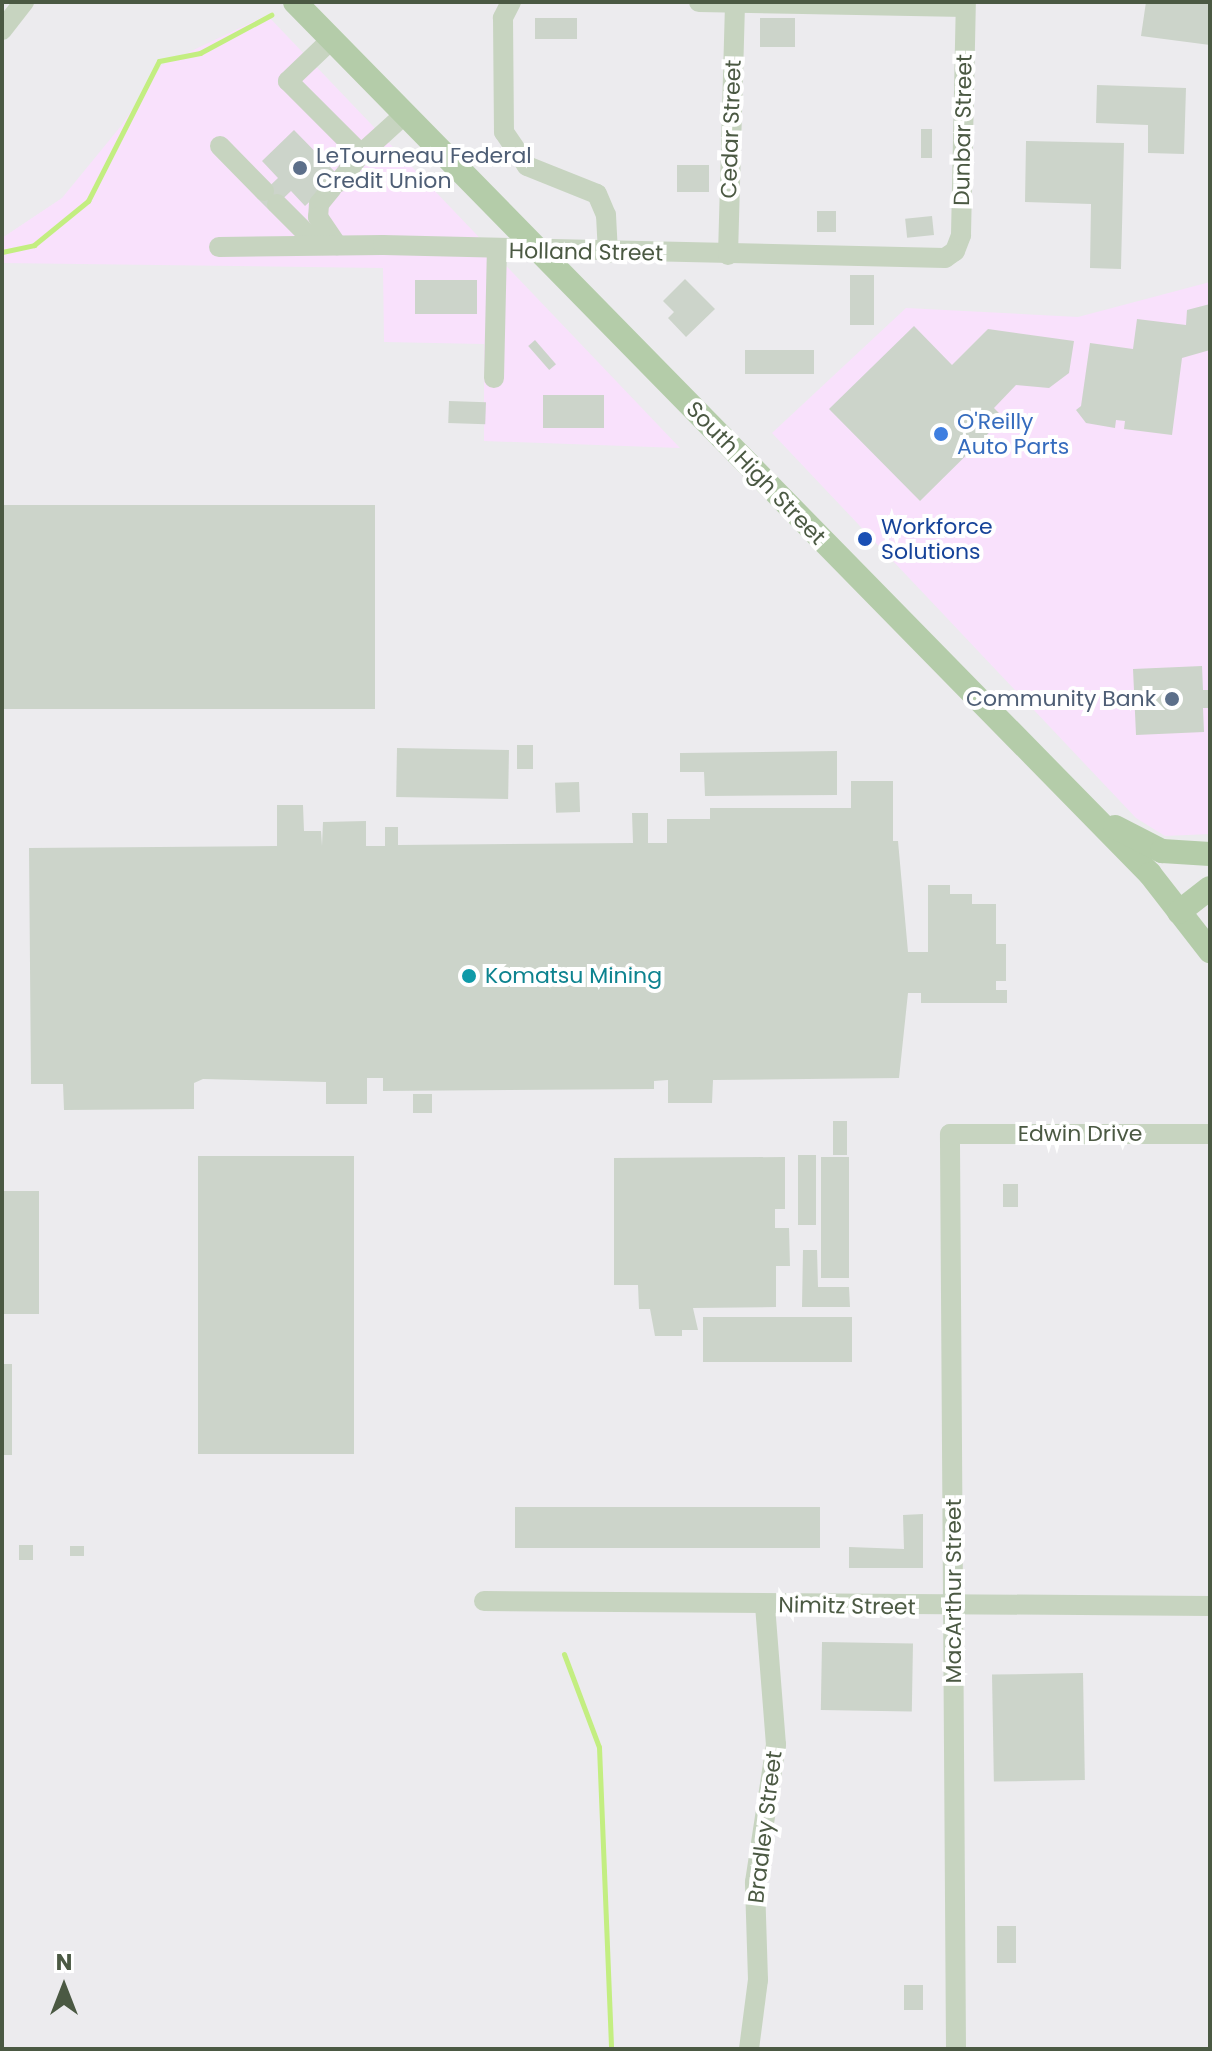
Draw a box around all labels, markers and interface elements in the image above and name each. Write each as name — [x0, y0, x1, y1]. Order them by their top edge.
street label: Dunbar Street — [948, 54, 978, 206]
street label: Cedar Street — [715, 59, 747, 199]
place label: LeTourneau Federal Credit Union — [316, 142, 532, 194]
marker: LeTourneau Federal Credit Union — [291, 159, 309, 177]
street label: Holland Street — [509, 237, 663, 267]
street label: South High Street — [681, 396, 831, 550]
place label: O'Reilly Auto Parts — [957, 408, 1069, 460]
marker: O'Reilly Auto Parts — [932, 425, 950, 443]
place label: Workforce Solutions — [881, 513, 993, 564]
marker: Workforce Solutions — [856, 530, 874, 548]
place label: Community Bank — [966, 686, 1156, 712]
marker: Community Bank — [1163, 690, 1181, 708]
place label: Komatsu Mining — [485, 963, 662, 989]
marker: Komatsu Mining — [460, 967, 478, 985]
street label: Edwin Drive — [1018, 1121, 1142, 1147]
street label: MacArthur Street — [941, 1499, 967, 1683]
street label: Nimitz Street — [778, 1592, 916, 1620]
street label: Bradley Street — [743, 1749, 787, 1905]
north arrow — [24, 1947, 104, 2027]
text: N — [56, 1947, 72, 1978]

